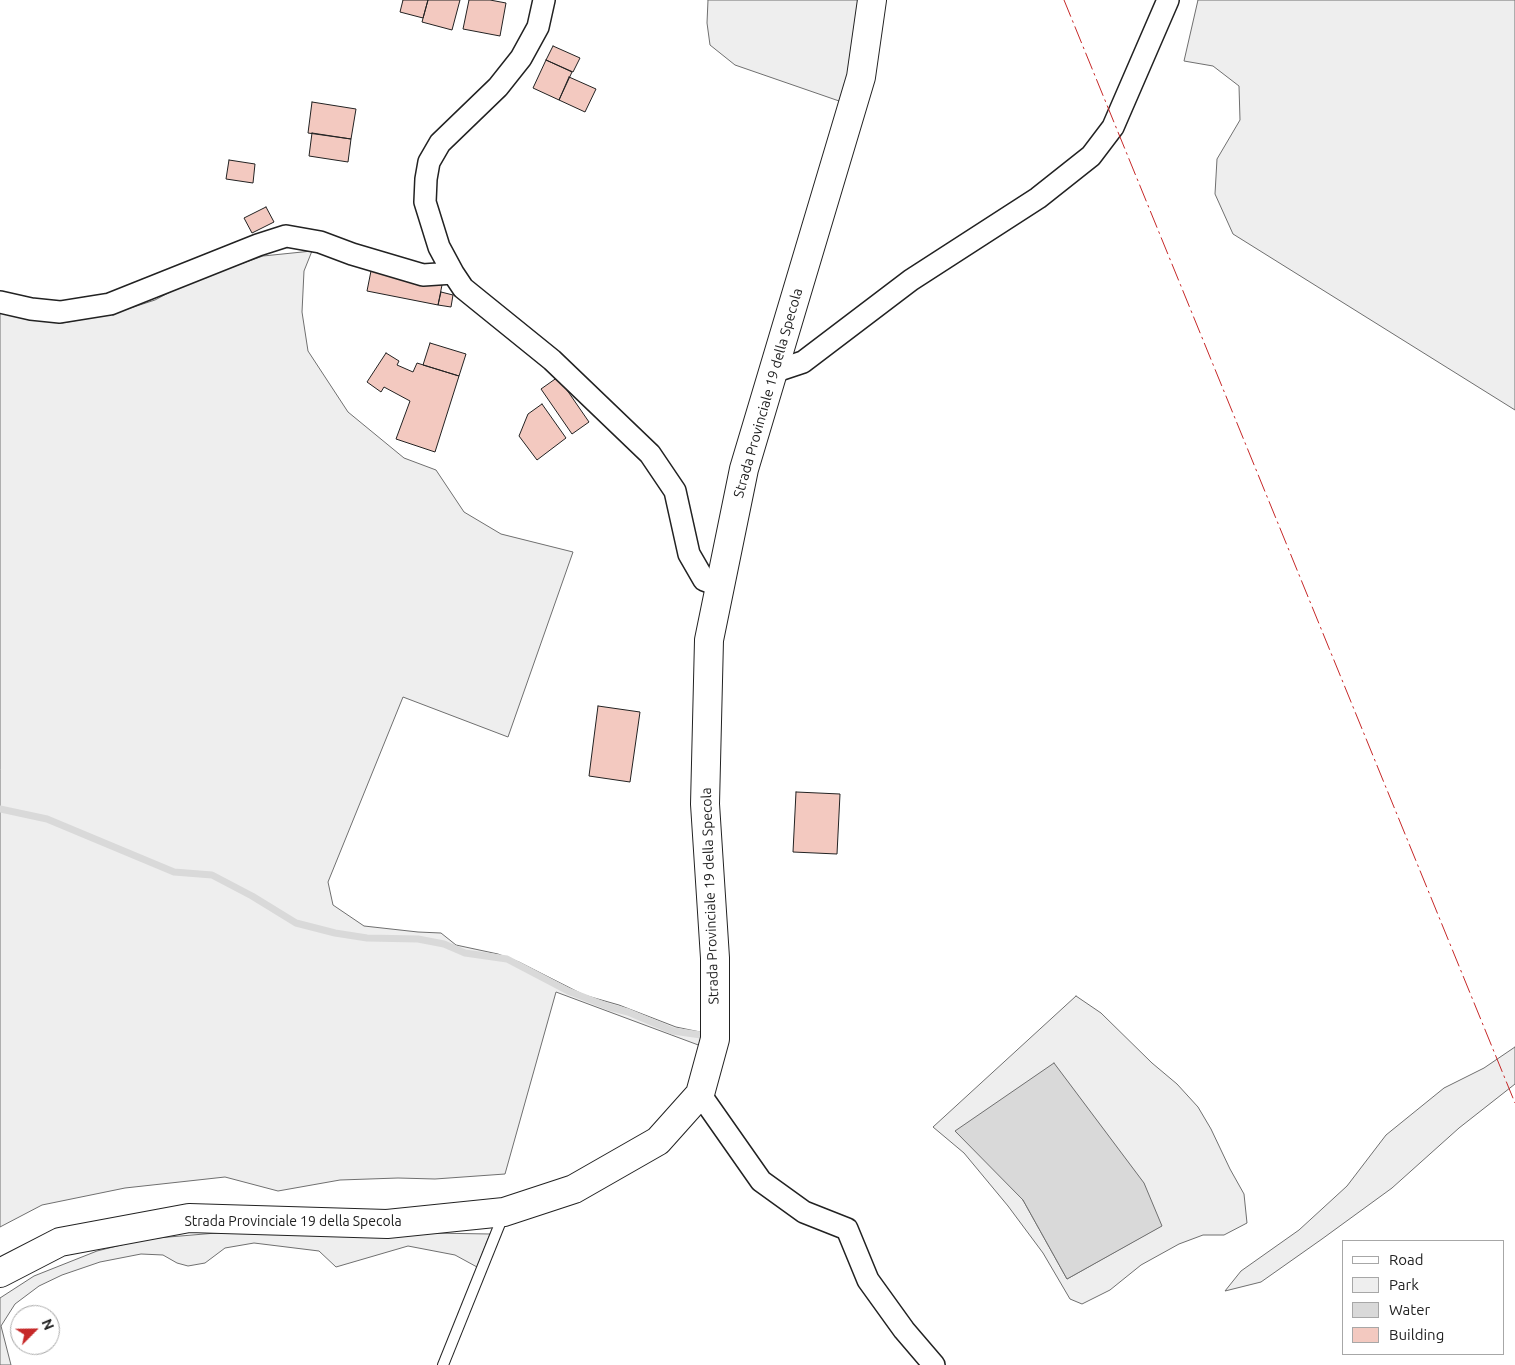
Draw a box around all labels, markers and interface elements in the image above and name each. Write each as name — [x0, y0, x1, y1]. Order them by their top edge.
street label: Strada Provinciale 19 della Specola — [730, 286, 806, 500]
street label: Strada Provinciale 19 della Specola — [698, 787, 722, 1005]
street label: Strada Provinciale 19 della Specola — [184, 1213, 402, 1229]
legend — [1342, 1240, 1505, 1355]
text: Road — [1389, 1251, 1424, 1268]
text: Park — [1389, 1276, 1419, 1293]
text: Water — [1389, 1301, 1430, 1318]
north arrow — [10, 1305, 60, 1355]
text: N — [38, 1317, 57, 1332]
text: Building — [1389, 1326, 1444, 1343]

